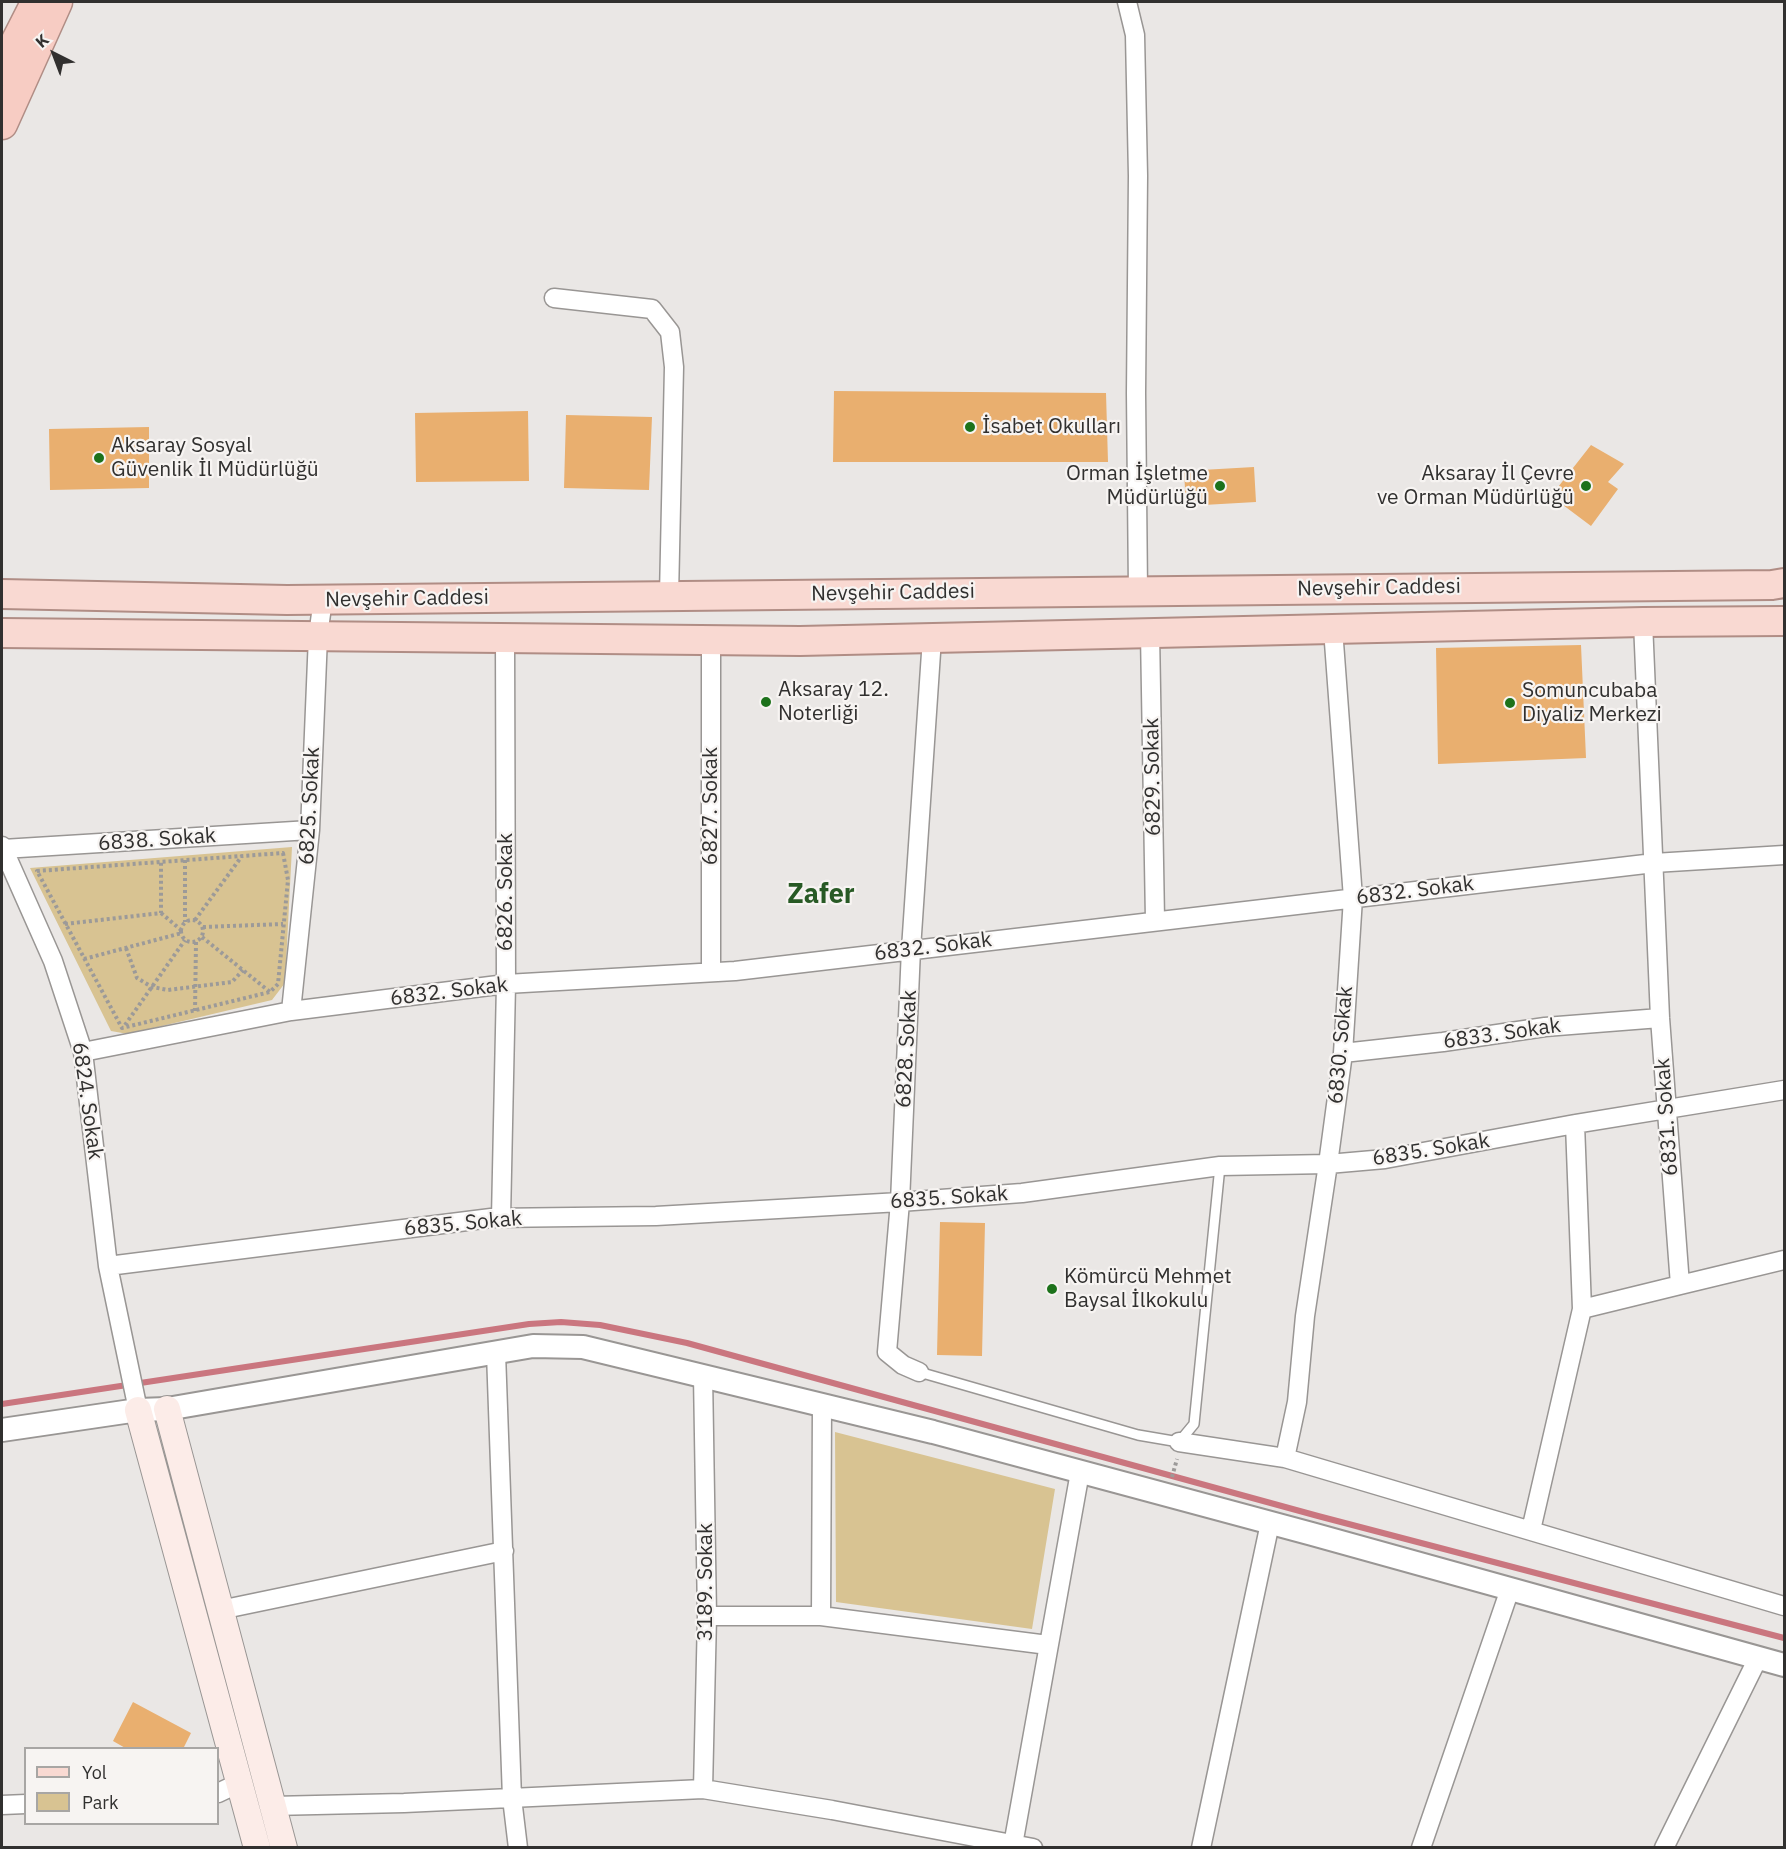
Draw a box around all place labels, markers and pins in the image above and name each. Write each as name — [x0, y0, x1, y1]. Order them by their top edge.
place label: İsabet Okulları — [982, 414, 1121, 440]
marker: İsabet Okulları — [963, 420, 977, 434]
place label: Aksaray Sosyal Güvenlik İl Müdürlüğü — [111, 433, 319, 483]
marker: Aksaray Sosyal Güvenlik İl Müdürlüğü — [92, 451, 106, 465]
place label: Orman İşletme Müdürlüğü — [1066, 461, 1208, 511]
place label: Aksaray İl Çevre ve Orman Müdürlüğü — [1377, 461, 1574, 511]
marker: Orman İşletme Müdürlüğü — [1213, 479, 1227, 493]
marker: Aksaray İl Çevre ve Orman Müdürlüğü — [1579, 479, 1593, 493]
place label: Aksaray 12. Noterliği — [778, 677, 889, 727]
place label: Somuncubaba Diyaliz Merkezi — [1522, 678, 1662, 728]
marker: Aksaray 12. Noterliği — [759, 695, 773, 709]
marker: Somuncubaba Diyaliz Merkezi — [1503, 696, 1517, 710]
place label: Kömürcü Mehmet Baysal İlkokulu — [1064, 1264, 1232, 1314]
marker: Kömürcü Mehmet Baysal İlkokulu — [1045, 1282, 1059, 1296]

